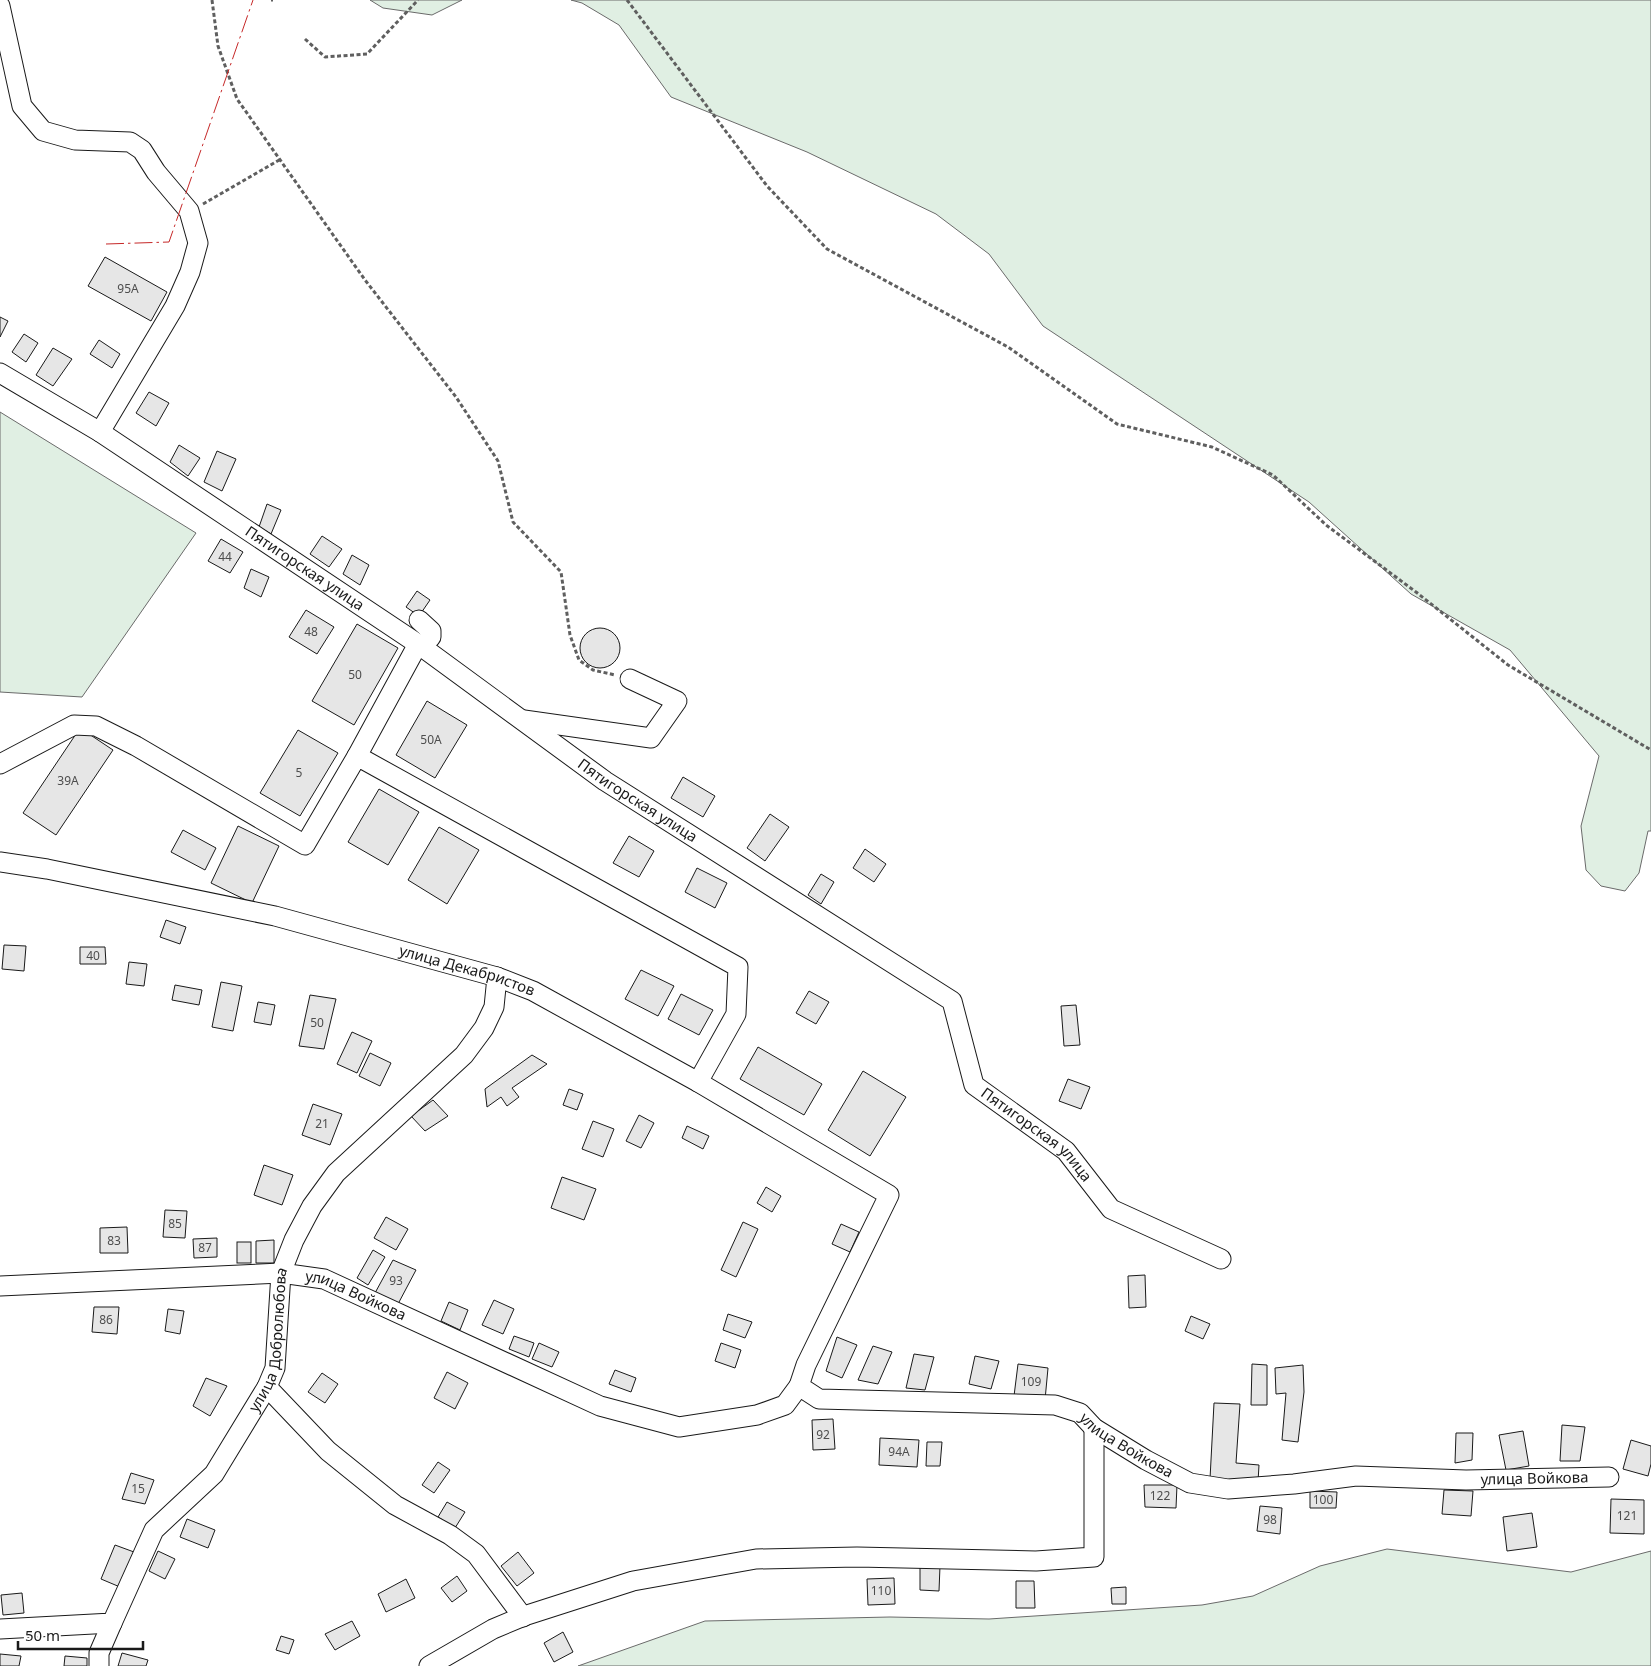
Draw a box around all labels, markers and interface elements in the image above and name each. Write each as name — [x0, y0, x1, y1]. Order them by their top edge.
house number: 95А — [117, 280, 139, 297]
street label: Пятигорская улица — [242, 521, 369, 614]
house number: 44 — [218, 548, 232, 565]
house number: 48 — [304, 623, 318, 640]
house number: 50 — [348, 666, 362, 683]
house number: 50А — [420, 731, 442, 748]
street label: Пятигорская улица — [574, 753, 702, 846]
house number: 5 — [296, 764, 303, 781]
house number: 39А — [57, 772, 79, 789]
street label: улица Декабристов — [397, 940, 538, 1000]
house number: 40 — [86, 947, 100, 964]
house number: 50 — [310, 1014, 324, 1031]
street label: Пятигорская улица — [977, 1082, 1097, 1185]
house number: 21 — [315, 1115, 329, 1132]
house number: 85 — [168, 1215, 182, 1232]
house number: 83 — [107, 1232, 121, 1249]
house number: 87 — [198, 1239, 212, 1256]
street label: улица Добролюбова — [243, 1264, 291, 1415]
street label: улица Войкова — [304, 1266, 410, 1324]
house number: 93 — [389, 1272, 403, 1289]
house number: 86 — [99, 1311, 113, 1328]
house number: 109 — [1021, 1373, 1041, 1390]
street label: улица Войкова — [1075, 1408, 1177, 1482]
house number: 92 — [816, 1426, 830, 1443]
house number: 94А — [888, 1443, 910, 1460]
street label: улица Войкова — [1480, 1466, 1589, 1489]
house number: 15 — [131, 1480, 145, 1497]
house number: 122 — [1150, 1487, 1170, 1504]
house number: 100 — [1313, 1491, 1333, 1508]
house number: 121 — [1617, 1507, 1637, 1524]
house number: 98 — [1263, 1511, 1277, 1528]
house number: 110 — [871, 1582, 891, 1599]
scale bar — [18, 1618, 142, 1650]
text: 50 m — [25, 1625, 60, 1645]

